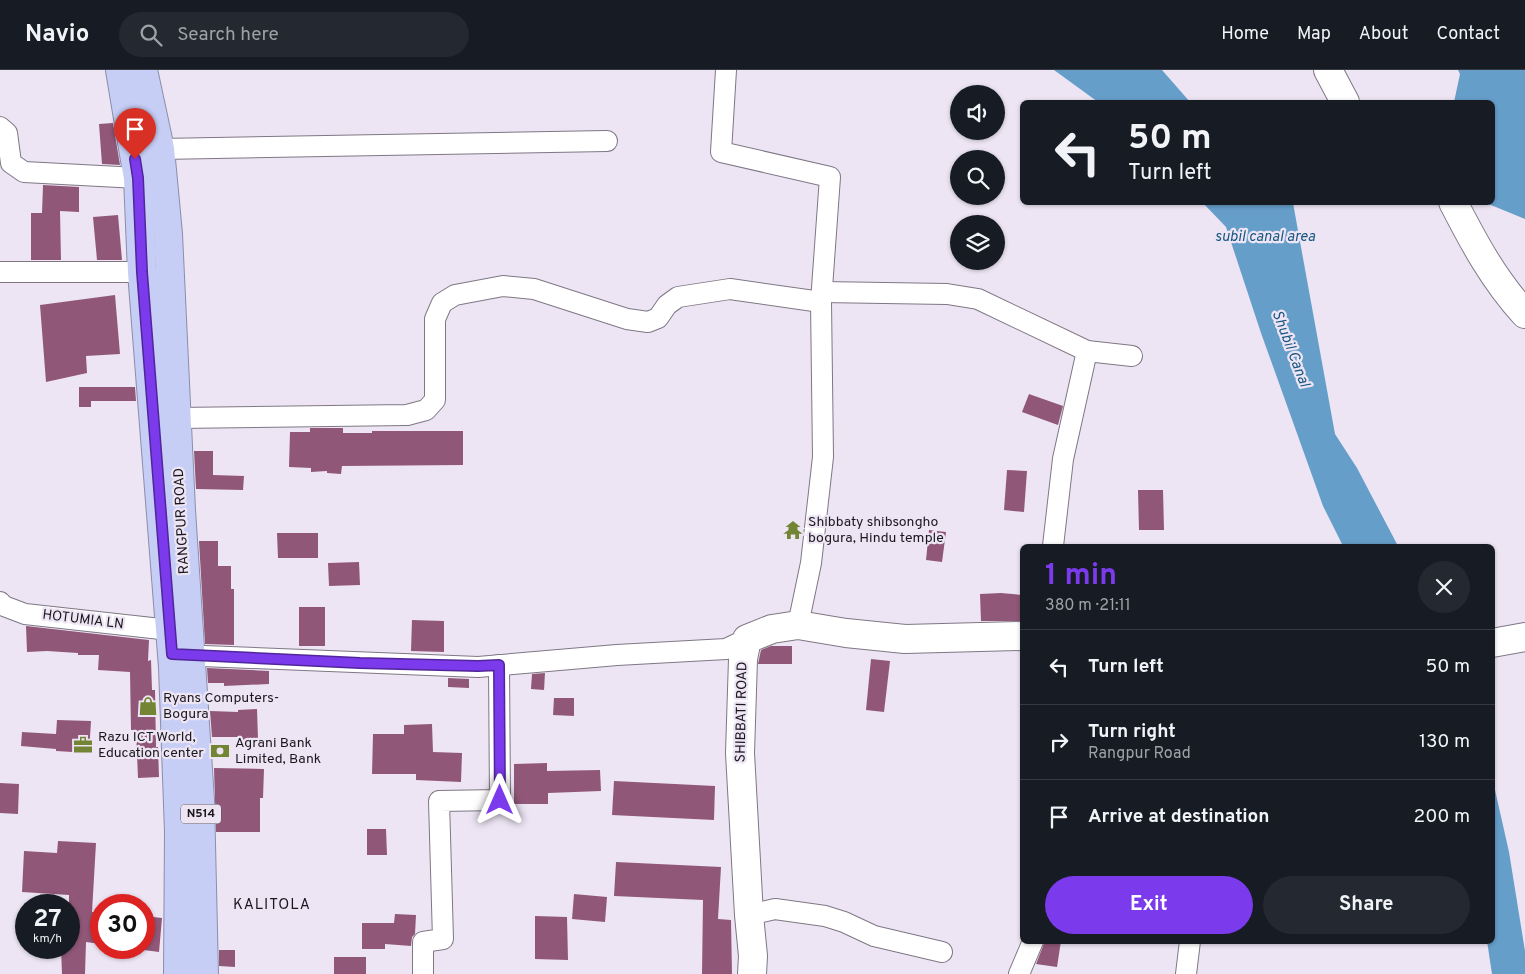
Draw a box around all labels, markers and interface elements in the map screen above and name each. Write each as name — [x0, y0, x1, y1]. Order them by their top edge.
search box — [119, 12, 469, 57]
text: Navio — [25, 20, 89, 50]
icon: search — [137, 21, 165, 49]
text: Search here — [177, 23, 279, 47]
text: Home — [1221, 23, 1269, 46]
text: Map — [1297, 23, 1331, 46]
text: About — [1359, 23, 1408, 46]
text: Contact — [1436, 23, 1500, 46]
map controls — [950, 85, 1005, 270]
button: sound — [950, 85, 1005, 140]
pin — [114, 108, 156, 159]
icon: arrive — [121, 115, 149, 143]
text: 50 m — [1128, 117, 1212, 161]
icon: left — [1045, 120, 1110, 185]
button: search — [950, 150, 1005, 205]
text: Turn left — [1128, 160, 1211, 187]
button: layers — [950, 215, 1005, 270]
water label: subil canal area — [1215, 228, 1315, 247]
water label: Shubil Canal — [1267, 308, 1314, 391]
street label: RANGPUR ROAD — [171, 467, 193, 575]
place label: Shibbaty shibsongho bogura, Hindu temple — [808, 514, 944, 547]
temple icon: Shibbaty shibsongho bogura, Hindu temple — [782, 519, 804, 541]
text: 1 min — [1045, 558, 1117, 595]
button: close — [1418, 561, 1470, 613]
text: 380 m · 21:11 — [1045, 596, 1131, 616]
street label: HOTUMIA LN — [41, 607, 125, 633]
icon: left — [1045, 653, 1073, 681]
text: Turn left — [1088, 655, 1164, 679]
text: 50 m — [1425, 655, 1470, 679]
street label: SHIBBATI ROAD — [733, 661, 751, 763]
place label: Ryans Computers- Bogura — [163, 690, 279, 723]
shop icon: Ryans Computers- Bogura — [137, 695, 159, 717]
text: Turn right — [1088, 720, 1176, 744]
icon: right — [1045, 728, 1073, 756]
place label: Razu ICT World, Education center — [98, 729, 204, 762]
text: 130 m — [1419, 730, 1470, 754]
office icon: Razu ICT World, Education center — [72, 734, 94, 756]
place label: Agrani Bank Limited, Bank — [235, 735, 321, 768]
bank icon: Agrani Bank Limited, Bank — [209, 740, 231, 762]
text: Rangpur Road — [1088, 744, 1191, 764]
position arrow — [473, 773, 525, 825]
icon: arrive — [1045, 803, 1073, 831]
road number: N514 — [181, 804, 221, 824]
text: Arrive at destination — [1088, 805, 1269, 829]
text: 200 m — [1414, 805, 1470, 829]
button: Exit — [1045, 876, 1253, 934]
button: Share — [1263, 876, 1470, 934]
speed limit sign: 30 — [90, 894, 155, 959]
district label: KALITOLA — [233, 896, 311, 915]
text: 27 — [33, 904, 62, 936]
text: km/h — [33, 931, 62, 947]

